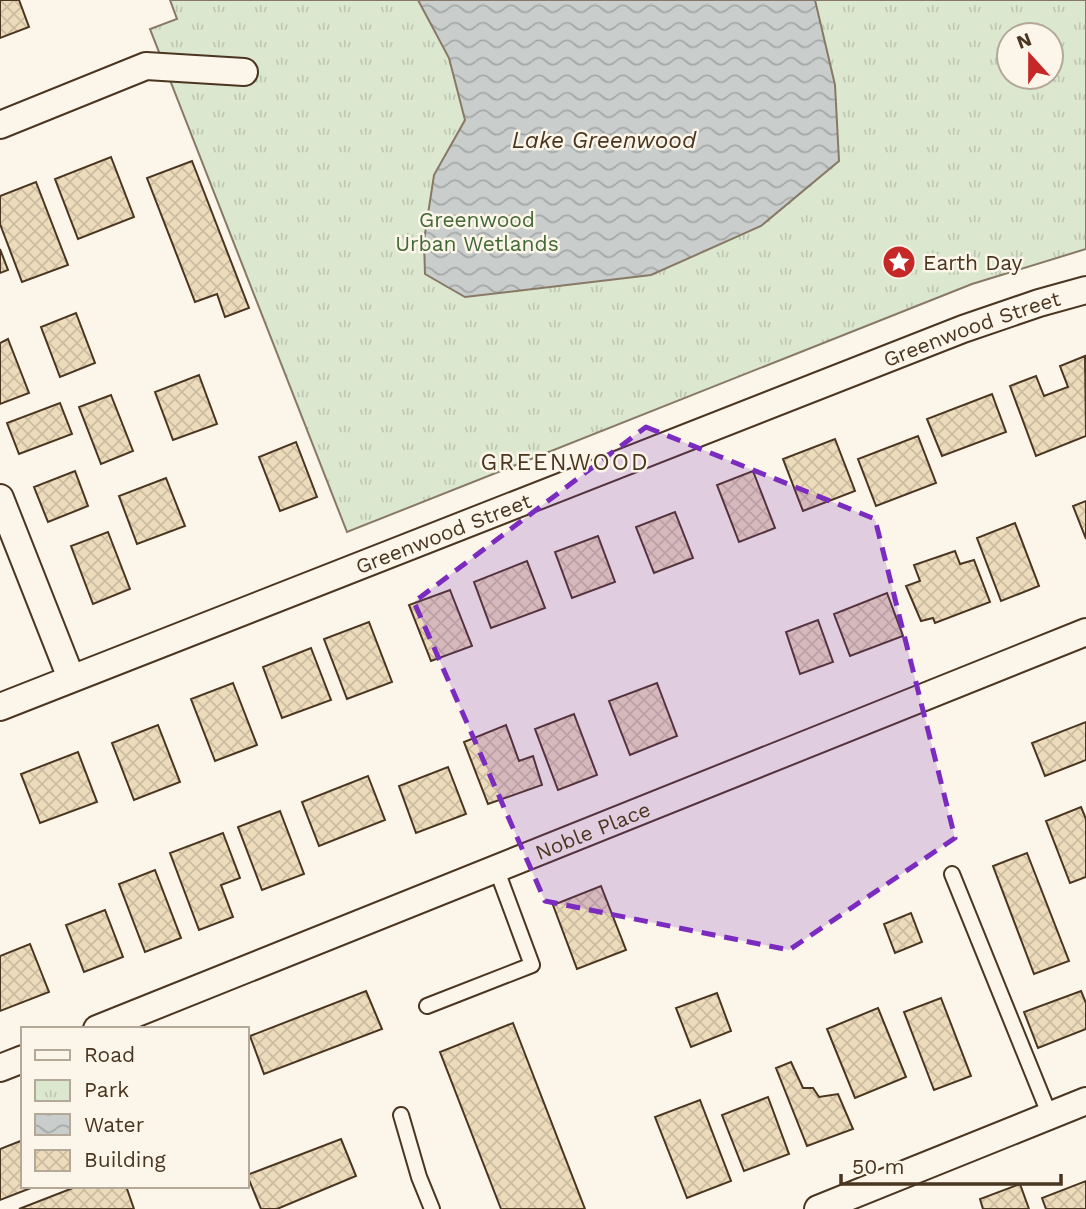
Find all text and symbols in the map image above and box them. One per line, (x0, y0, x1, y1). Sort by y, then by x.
north arrow (995, 21, 1065, 91)
text: N (1013, 27, 1035, 54)
water label: Lake Greenwood (512, 127, 697, 154)
park label: Greenwood Urban Wetlands (395, 207, 559, 256)
place icon: Earth Day (880, 243, 918, 281)
place label: Earth Day (923, 250, 1023, 275)
street label: Greenwood Street (879, 285, 1063, 372)
district label: GREENWOOD (480, 449, 650, 476)
street label: Greenwood Street (352, 487, 535, 579)
street label: Noble Place (531, 796, 654, 864)
legend (21, 1027, 248, 1188)
text: Road (84, 1042, 135, 1067)
text: Park (84, 1077, 129, 1102)
text: Water (84, 1112, 145, 1137)
scale bar (841, 1142, 1062, 1186)
text: Building (84, 1147, 166, 1172)
text: 50 m (852, 1154, 904, 1179)

